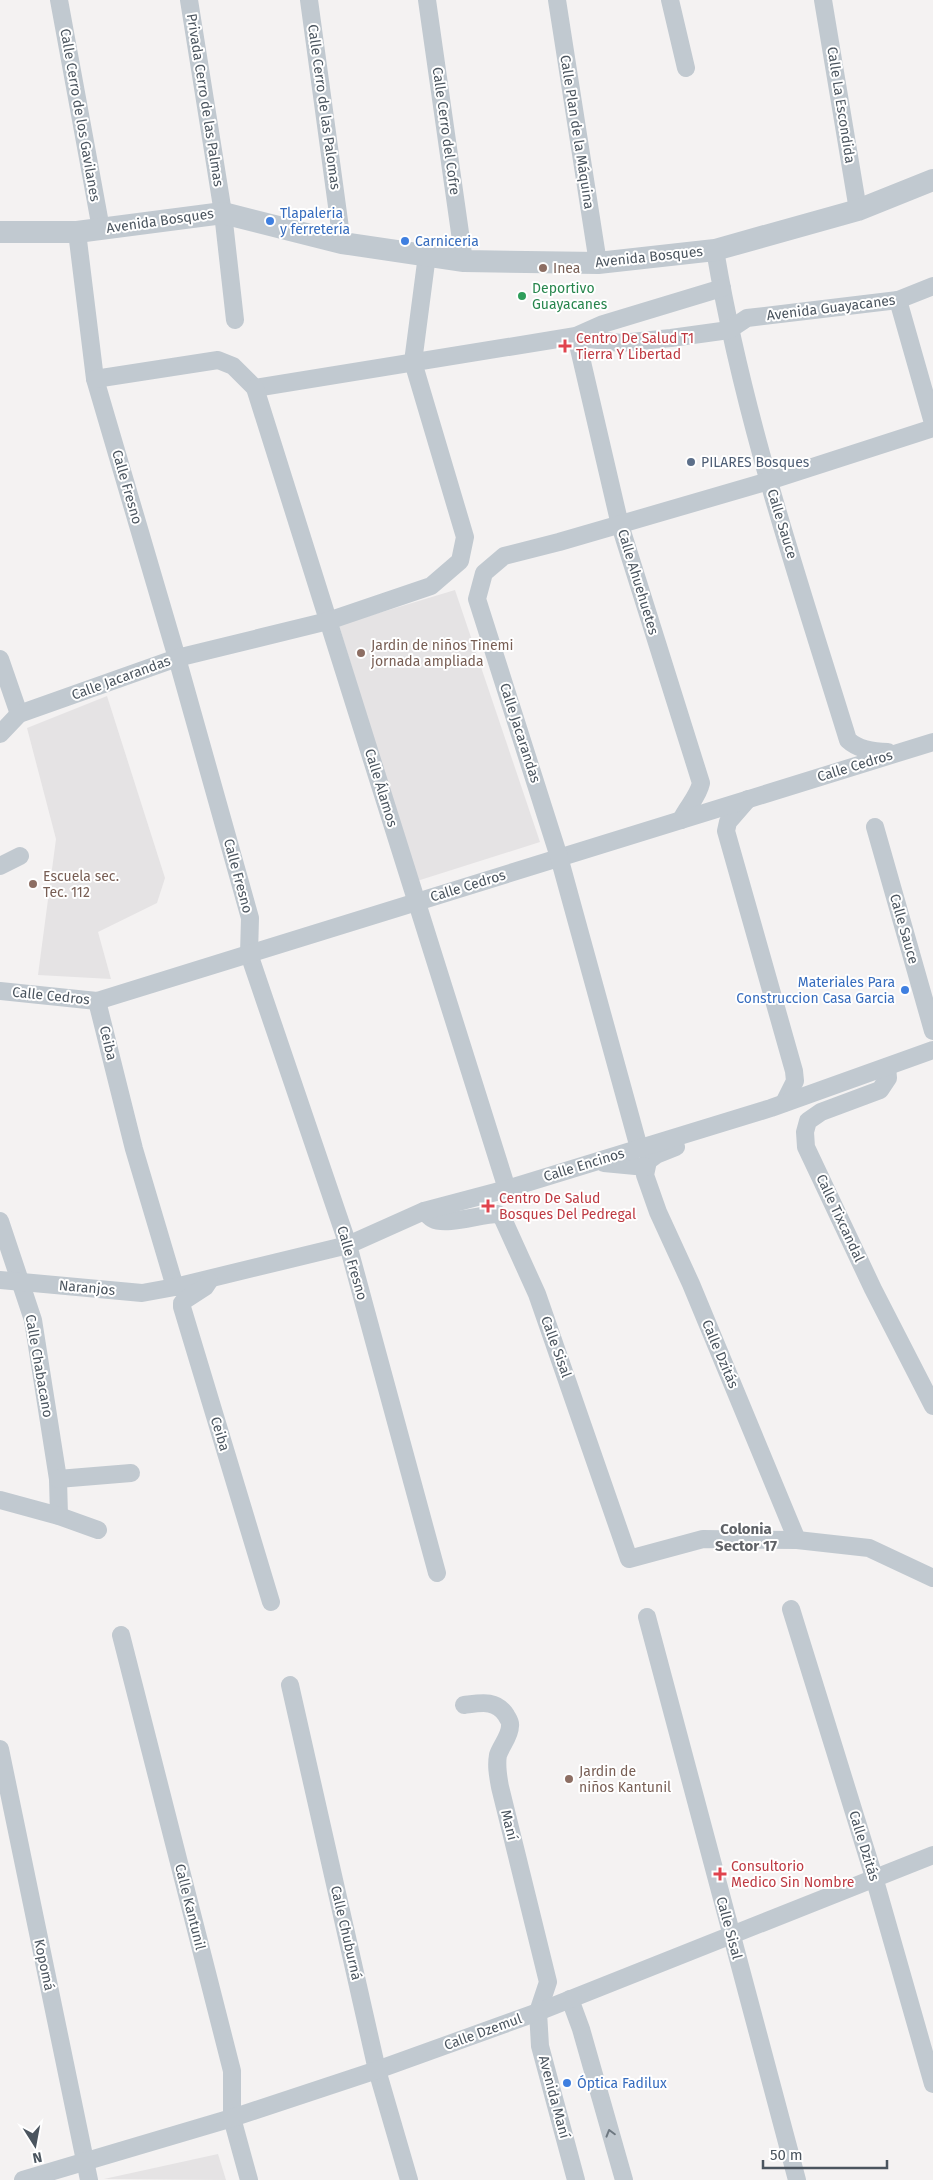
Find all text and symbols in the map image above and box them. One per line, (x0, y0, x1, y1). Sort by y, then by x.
street label: Privada Cerro de las Palmas (183, 12, 227, 188)
street label: Calle Cerro de las Palomas (304, 23, 344, 191)
street label: Calle Cerro de los Gavilanes (56, 27, 104, 203)
street label: Calle La Escondida (823, 45, 859, 165)
street label: Calle Plan de la Máquina (556, 54, 598, 210)
street label: Calle Cerro del Cofre (429, 66, 463, 196)
street label: Avenida Bosques (105, 205, 215, 237)
place label: Tlapaleria y ferretería (280, 205, 350, 238)
marker: Tlapaleria y ferretería (264, 215, 276, 227)
place label: Carniceria (415, 233, 479, 250)
marker: Carniceria (399, 235, 411, 247)
street label: Avenida Bosques (594, 243, 704, 271)
place label: Inea (553, 260, 580, 277)
marker: Inea (537, 262, 549, 274)
place label: Deportivo Guayacanes (532, 280, 608, 313)
marker: Deportivo Guayacanes (516, 290, 528, 302)
street label: Avenida Guayacanes (766, 292, 897, 324)
place label: Centro De Salud T1 Tierra Y Libertad (576, 330, 694, 363)
marker: Centro De Salud T1 Tierra Y Libertad (558, 339, 572, 353)
street label: Calle Fresno (108, 448, 146, 526)
place label: PILARES Bosques (701, 454, 810, 471)
marker: PILARES Bosques (685, 456, 697, 468)
street label: Calle Sauce (763, 487, 801, 561)
street label: Calle Ahuehuetes (614, 527, 662, 637)
place label: Jardin de niños Tinemi jornada ampliada (370, 637, 514, 670)
marker: Jardin de niños Tinemi jornada ampliada (355, 647, 367, 659)
street label: Calle Jacarandas (69, 652, 173, 704)
street label: Calle Jacarandas (496, 681, 544, 785)
street label: Calle Álamos (361, 746, 402, 830)
street label: Calle Cedros (815, 746, 895, 786)
street label: Calle Fresno (220, 837, 256, 915)
street label: Calle Cedros (428, 866, 508, 906)
place label: Escuela sec. Tec. 112 (43, 868, 119, 901)
marker: Escuela sec. Tec. 112 (27, 878, 39, 890)
street label: Calle Sauce (886, 892, 922, 966)
place label: Materiales Para Construccion Casa Garcia (736, 974, 895, 1007)
street label: Calle Cedros (11, 983, 91, 1009)
marker: Materiales Para Construccion Casa Garcia (899, 984, 911, 996)
street label: Ceiba (96, 1024, 120, 1062)
street label: Calle Encinos (541, 1144, 627, 1185)
street label: Calle Tixcandal (812, 1171, 868, 1265)
place label: Centro De Salud Bosques Del Pedregal (499, 1190, 636, 1223)
marker: Centro De Salud Bosques Del Pedregal (481, 1199, 495, 1213)
street label: Calle Fresno (333, 1224, 371, 1302)
street label: Naranjos (58, 1277, 116, 1299)
street label: Calle Chabacano (22, 1313, 56, 1419)
street label: Calle Sisal (537, 1314, 575, 1380)
street label: Calle Dzitás (698, 1317, 742, 1391)
street label: Ceiba (207, 1415, 233, 1453)
district label: Colonia Sector 17 (715, 1520, 777, 1555)
place label: Jardin de niños Kantunil (579, 1763, 671, 1796)
marker: Jardin de niños Kantunil (563, 1773, 575, 1785)
street label: Maní (497, 1808, 521, 1842)
street label: Calle Dzitás (845, 1809, 883, 1884)
place label: Consultorio Medico Sin Nombre (731, 1858, 854, 1891)
street label: Calle Kantunil (171, 1862, 209, 1952)
marker: Consultorio Medico Sin Nombre (713, 1867, 727, 1881)
street label: Calle Chuburná (327, 1884, 365, 1982)
street label: Calle Sisal (712, 1895, 746, 1961)
street label: Kopomá (30, 1938, 58, 1992)
street label: Calle Dzemul (442, 2010, 524, 2054)
street label: Avenida Maní (535, 2054, 573, 2140)
place label: Óptica Fadilux (577, 2074, 667, 2092)
marker: Óptica Fadilux (561, 2077, 573, 2089)
north arrow (10, 2120, 60, 2170)
one-way arrow (606, 2130, 616, 2138)
scale bar (763, 2138, 887, 2170)
text: 50 m (770, 2146, 803, 2164)
text: N (31, 2148, 44, 2167)

